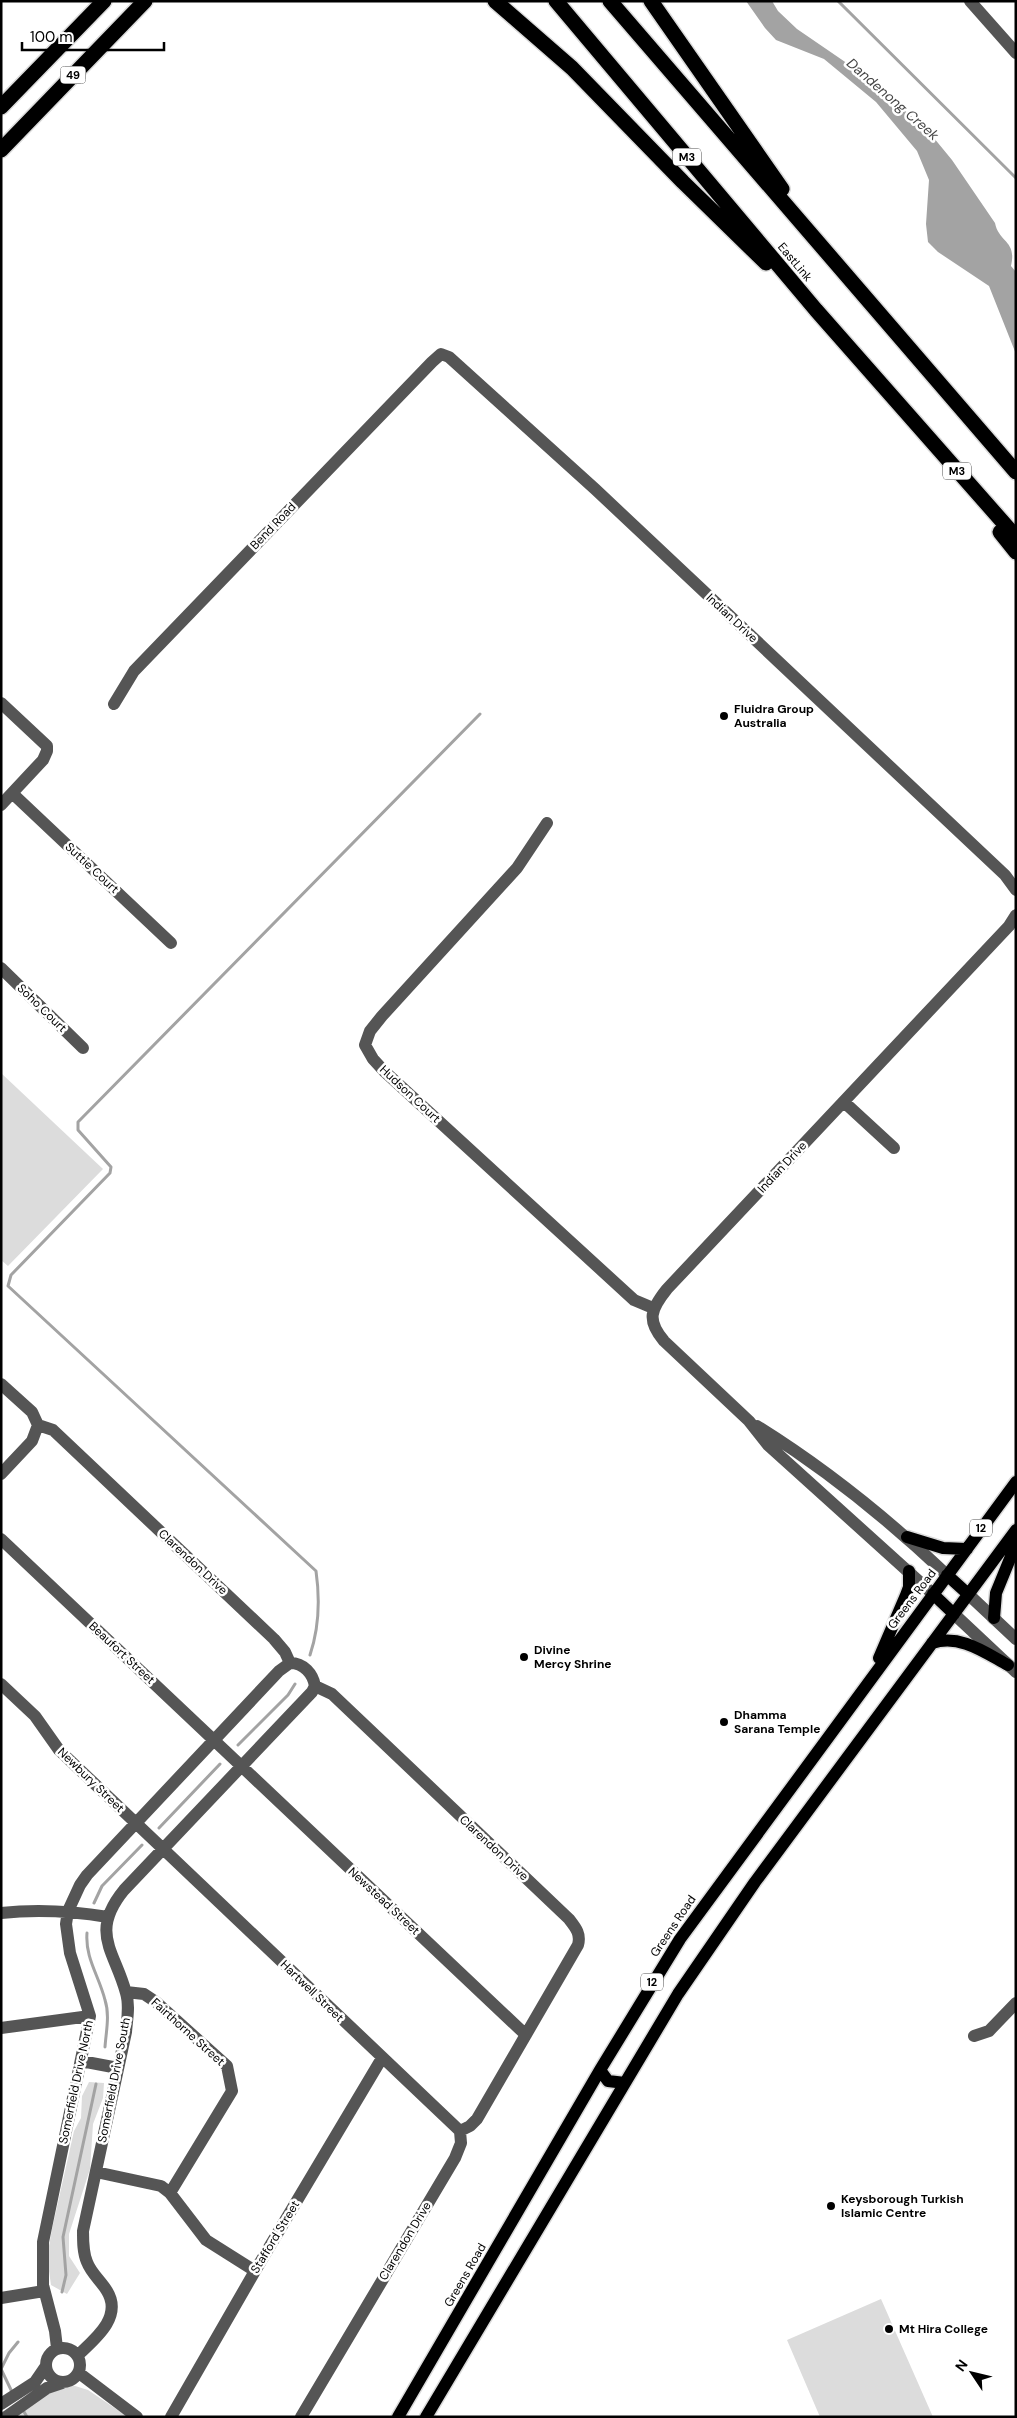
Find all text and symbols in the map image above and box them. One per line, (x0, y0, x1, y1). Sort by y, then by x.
scale bar (22, 20, 165, 52)
text: 100 m (30, 27, 73, 47)
water label: Dandenong Creek (843, 54, 943, 145)
road number: 49 (60, 66, 86, 84)
road number: M3 (673, 148, 701, 166)
street label: EastLink (774, 239, 816, 285)
road number: M3 (943, 462, 971, 480)
street label: Bend Road (247, 499, 299, 553)
street label: Indian Drive (703, 590, 761, 646)
place label: Fluidra Group Australia (734, 701, 814, 731)
marker: Fluidra Group Australia (718, 710, 730, 722)
street label: Suttie Court (62, 839, 122, 897)
street label: Soho Court (14, 980, 70, 1036)
street label: Hudson Court (376, 1062, 444, 1126)
street label: Indian Drive (754, 1138, 810, 1196)
road number: 12 (970, 1520, 992, 1536)
street label: Clarendon Drive (155, 1526, 231, 1598)
street label: Greens Road (884, 1566, 940, 1632)
street label: Beaufort Street (86, 1618, 159, 1688)
place label: Divine Mercy Shrine (534, 1642, 612, 1672)
marker: Divine Mercy Shrine (518, 1651, 530, 1663)
place label: Dhamma Sarana Temple (734, 1707, 820, 1737)
marker: Dhamma Sarana Temple (718, 1716, 730, 1728)
street label: Newbury Street (54, 1744, 128, 1816)
street label: Clarendon Drive (456, 1812, 532, 1884)
street label: Newstead Street (345, 1864, 423, 1939)
street label: Greens Road (647, 1892, 699, 1960)
street label: Hartwell Street (277, 1957, 347, 2025)
road number: 12 (641, 1974, 663, 1990)
street label: Fairthorne Street (148, 1995, 228, 2070)
street label: Somerfield Drive South (94, 2016, 134, 2144)
street label: Somerfield Drive North (55, 2019, 97, 2145)
place label: Keysborough Turkish Islamic Centre (841, 2191, 964, 2221)
street label: Stafford Street (247, 2197, 303, 2276)
street label: Clarendon Drive (375, 2199, 435, 2283)
marker: Keysborough Turkish Islamic Centre (825, 2200, 837, 2212)
street label: Greens Road (440, 2240, 490, 2310)
place label: Mt Hira College (899, 2321, 988, 2337)
marker: Mt Hira College (883, 2323, 895, 2335)
north arrow (947, 2348, 997, 2398)
text: N (951, 2356, 972, 2375)

